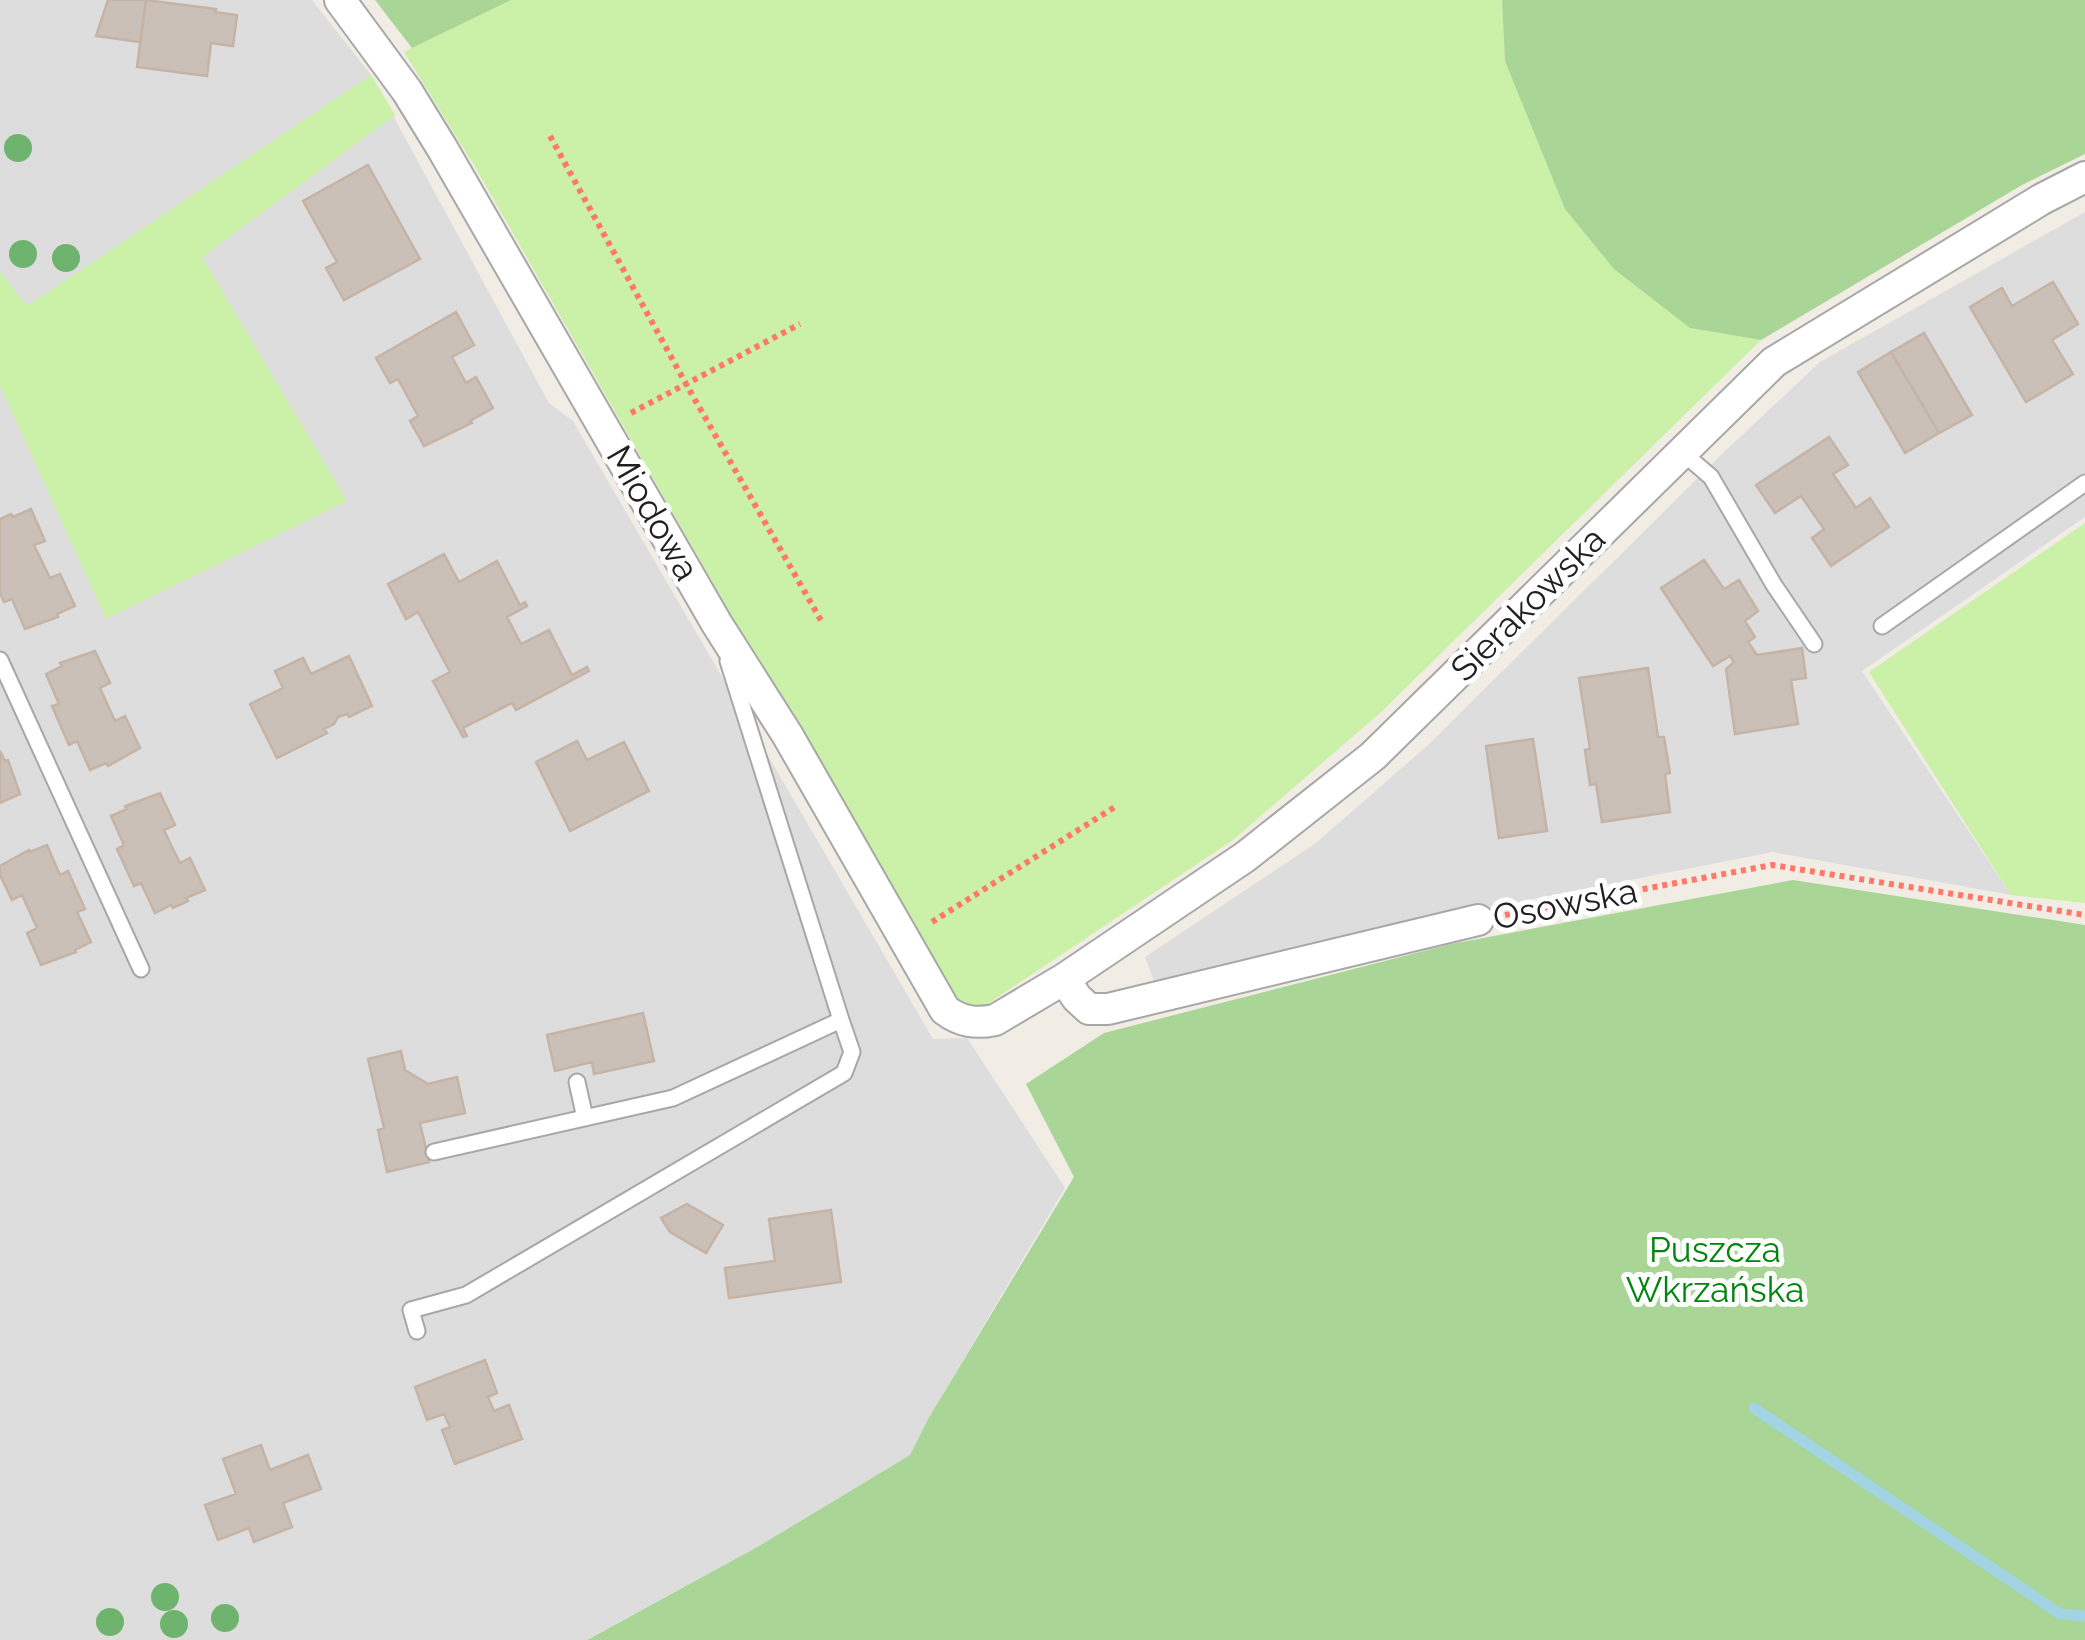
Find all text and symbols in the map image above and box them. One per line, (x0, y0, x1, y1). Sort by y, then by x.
street label: Miodowa (599, 438, 708, 587)
street label: Sierakowska (1442, 518, 1613, 689)
street label: Osowska (1489, 869, 1640, 938)
park label: Puszcza Wkrzańska (1626, 1229, 1804, 1310)

